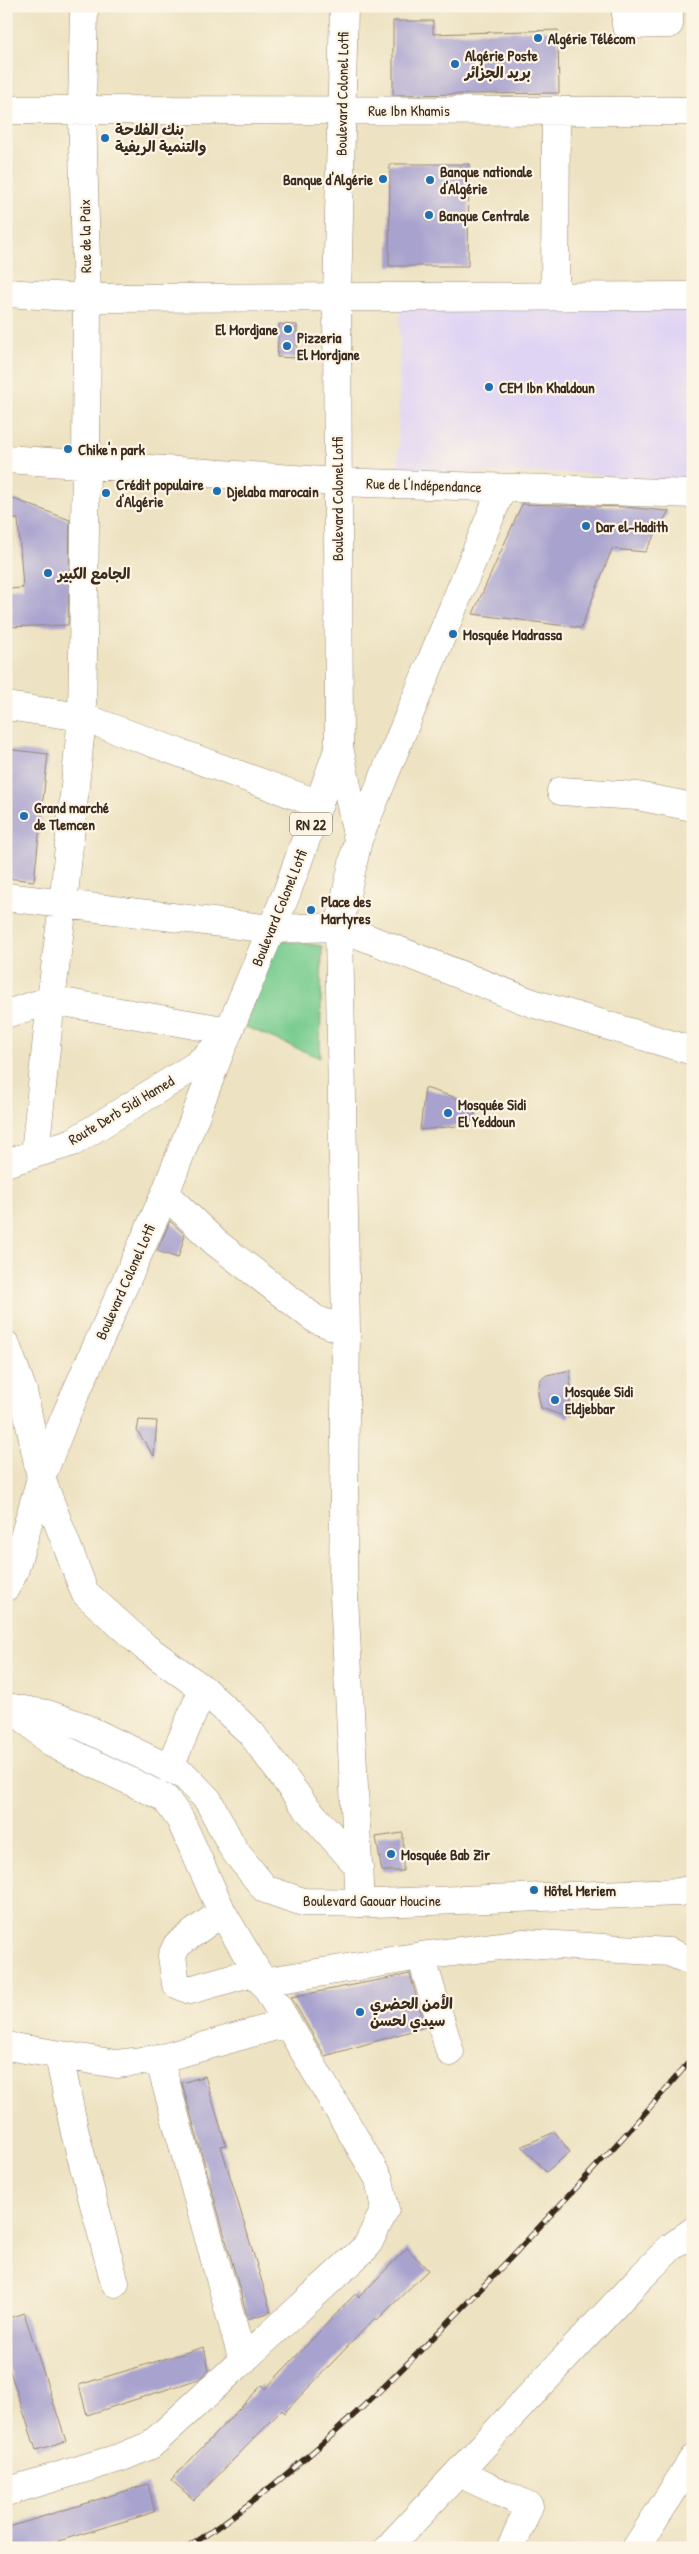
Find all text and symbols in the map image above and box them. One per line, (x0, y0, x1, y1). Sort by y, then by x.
place label: Algérie Télécom (548, 28, 636, 50)
street label: Boulevard Colonel Lotfi (330, 32, 354, 156)
marker: Algérie Télécom (532, 32, 544, 44)
place label: Algérie Poste بريد الجزائر (463, 45, 538, 83)
marker: Algérie Poste بريد الجزائر (449, 58, 461, 70)
street label: Rue Ibn Khamis (368, 100, 450, 121)
place label: بنك الفلاحة والتنمية الريفية (115, 119, 206, 157)
marker: بنك الفلاحة والتنمية الريفية (99, 132, 111, 144)
place label: Banque nationale d'Algérie (440, 161, 533, 200)
place label: Banque d'Algérie (283, 169, 373, 191)
marker: Banque d'Algérie (377, 173, 389, 185)
marker: Banque nationale d'Algérie (424, 174, 436, 186)
street label: Rue de la Paix (74, 199, 96, 273)
place label: Banque Centrale (439, 205, 529, 227)
marker: Banque Centrale (423, 209, 435, 221)
place label: El Mordjane (215, 319, 278, 340)
marker: El Mordjane (282, 323, 294, 335)
place label: Pizzeria El Mordjane (297, 327, 360, 365)
marker: Pizzeria El Mordjane (281, 340, 293, 352)
place label: CEM Ibn Khaldoun (499, 377, 595, 398)
marker: CEM Ibn Khaldoun (483, 381, 495, 393)
street label: Boulevard Colonel Lotfi (327, 437, 348, 561)
place label: Chike'n park (78, 439, 146, 461)
marker: Chike'n park (62, 443, 74, 455)
street label: Rue de l'Indépendance (366, 472, 482, 498)
place label: Crédit populaire d'Algérie (116, 474, 204, 513)
place label: Djelaba marocain (227, 481, 319, 502)
marker: Djelaba marocain (211, 485, 223, 497)
marker: Crédit populaire d'Algérie (100, 487, 112, 499)
place label: Dar el-Hadith (596, 516, 669, 537)
marker: Dar el-Hadith (580, 520, 592, 532)
place label: الجامع الكبير (56, 563, 131, 585)
marker: الجامع الكبير (42, 567, 54, 579)
place label: Mosquée Madrassa (463, 624, 562, 646)
marker: Mosquée Madrassa (447, 628, 459, 640)
place label: Grand marché de Tlemcen (34, 797, 109, 835)
marker: Grand marché de Tlemcen (18, 810, 30, 822)
road number: RN 22 (290, 812, 332, 836)
street label: Boulevard Colonel Lotfi (246, 847, 312, 969)
place label: Place des Martyres (321, 891, 371, 930)
marker: Place des Martyres (305, 904, 317, 916)
street label: Route Derb Sidi Hamed (64, 1070, 178, 1150)
place label: Mosquée Sidi El Yeddoun (458, 1094, 527, 1132)
marker: Mosquée Sidi El Yeddoun (442, 1107, 454, 1119)
street label: Boulevard Colonel Lotfi (90, 1221, 160, 1343)
place label: Mosquée Sidi Eldjebbar (565, 1381, 634, 1419)
marker: Mosquée Sidi Eldjebbar (549, 1394, 561, 1406)
place label: Mosquée Bab Zir (401, 1844, 490, 1866)
marker: Mosquée Bab Zir (385, 1848, 397, 1860)
place label: Hôtel Meriem (544, 1880, 616, 1901)
marker: Hôtel Meriem (528, 1884, 540, 1896)
street label: Boulevard Gaouar Houcine (303, 1890, 441, 1911)
place label: الأمن الحضري سيدي لحسن (370, 1993, 453, 2033)
marker: الأمن الحضري سيدي لحسن (354, 2006, 366, 2018)

